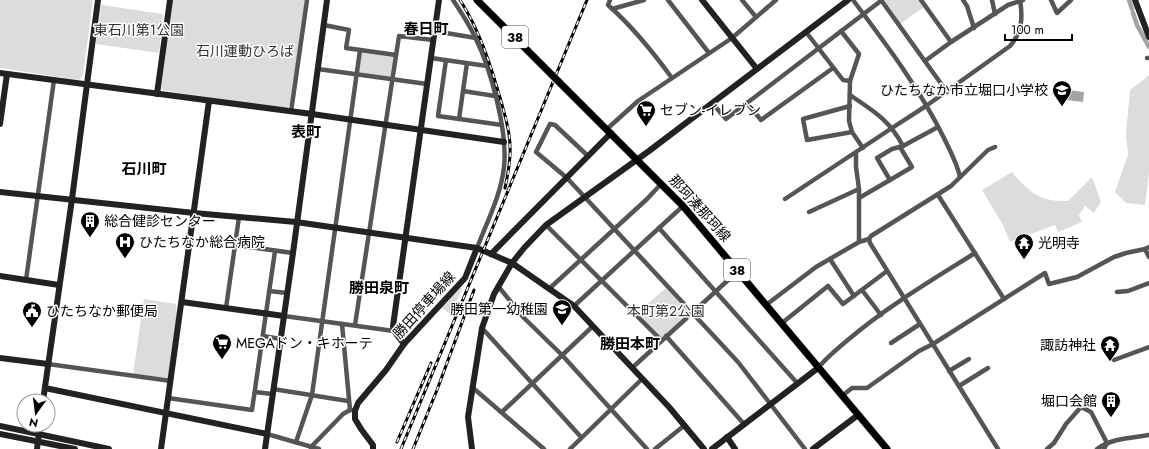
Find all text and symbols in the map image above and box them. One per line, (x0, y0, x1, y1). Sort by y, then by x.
scale bar (1005, 16, 1072, 42)
district label: 春日町 (403, 18, 449, 40)
park label: 東石川第1公園 (94, 20, 184, 40)
text: 100 m (1011, 21, 1044, 39)
road number: 38 (502, 26, 528, 48)
park label: 石川運動ひろば (196, 41, 294, 61)
school or university icon: ひたちなか市立堀口小学校 (1051, 79, 1073, 107)
place label: ひたちなか市立堀口小学校 (880, 80, 1048, 100)
supermarket icon: セブン-イレブン (635, 99, 657, 127)
place label: セブン-イレブン (660, 100, 761, 120)
district label: 表町 (291, 121, 321, 143)
district label: 石川町 (121, 158, 167, 180)
street label: 那珂湊那珂線 (664, 170, 736, 246)
building icon: 総合健診センター (79, 210, 101, 238)
place label: 総合健診センター (104, 211, 216, 231)
hospital icon: ひたちなか総合病院 (114, 231, 136, 259)
place label: ひたちなか総合病院 (139, 232, 265, 252)
temple icon: 光明寺 (1013, 232, 1035, 260)
place label: 光明寺 (1038, 233, 1080, 253)
road number: 38 (724, 259, 750, 281)
street label: 勝田停車場線 (388, 267, 460, 343)
district label: 勝田泉町 (349, 277, 409, 299)
school or university icon: 勝田第一幼稚園 (551, 298, 573, 326)
place label: 勝田第一幼稚園 (450, 299, 548, 319)
public building icon: ひたちなか郵便局 (21, 300, 43, 328)
place label: ひたちなか郵便局 (46, 301, 158, 321)
park label: 本町第2公園 (627, 301, 705, 321)
supermarket icon: MEGAドン・キホーテ (211, 332, 233, 360)
place label: MEGAドン・キホーテ (236, 333, 373, 353)
district label: 勝田本町 (600, 333, 660, 355)
temple icon: 諏訪神社 (1099, 334, 1121, 362)
place label: 諏訪神社 (1040, 335, 1096, 355)
building icon: 堀口会館 (1100, 390, 1122, 418)
place label: 堀口会館 (1041, 391, 1097, 411)
north arrow (16, 393, 56, 433)
text: N (27, 414, 40, 432)

